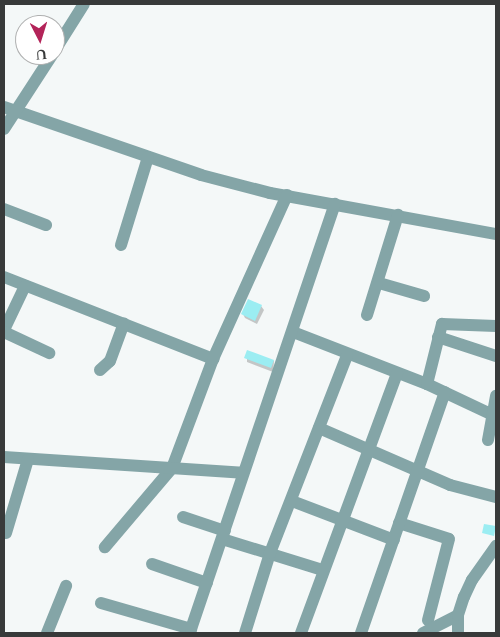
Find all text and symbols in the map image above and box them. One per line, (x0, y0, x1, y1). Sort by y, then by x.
north arrow (15, 15, 65, 65)
text: U (35, 43, 48, 65)

